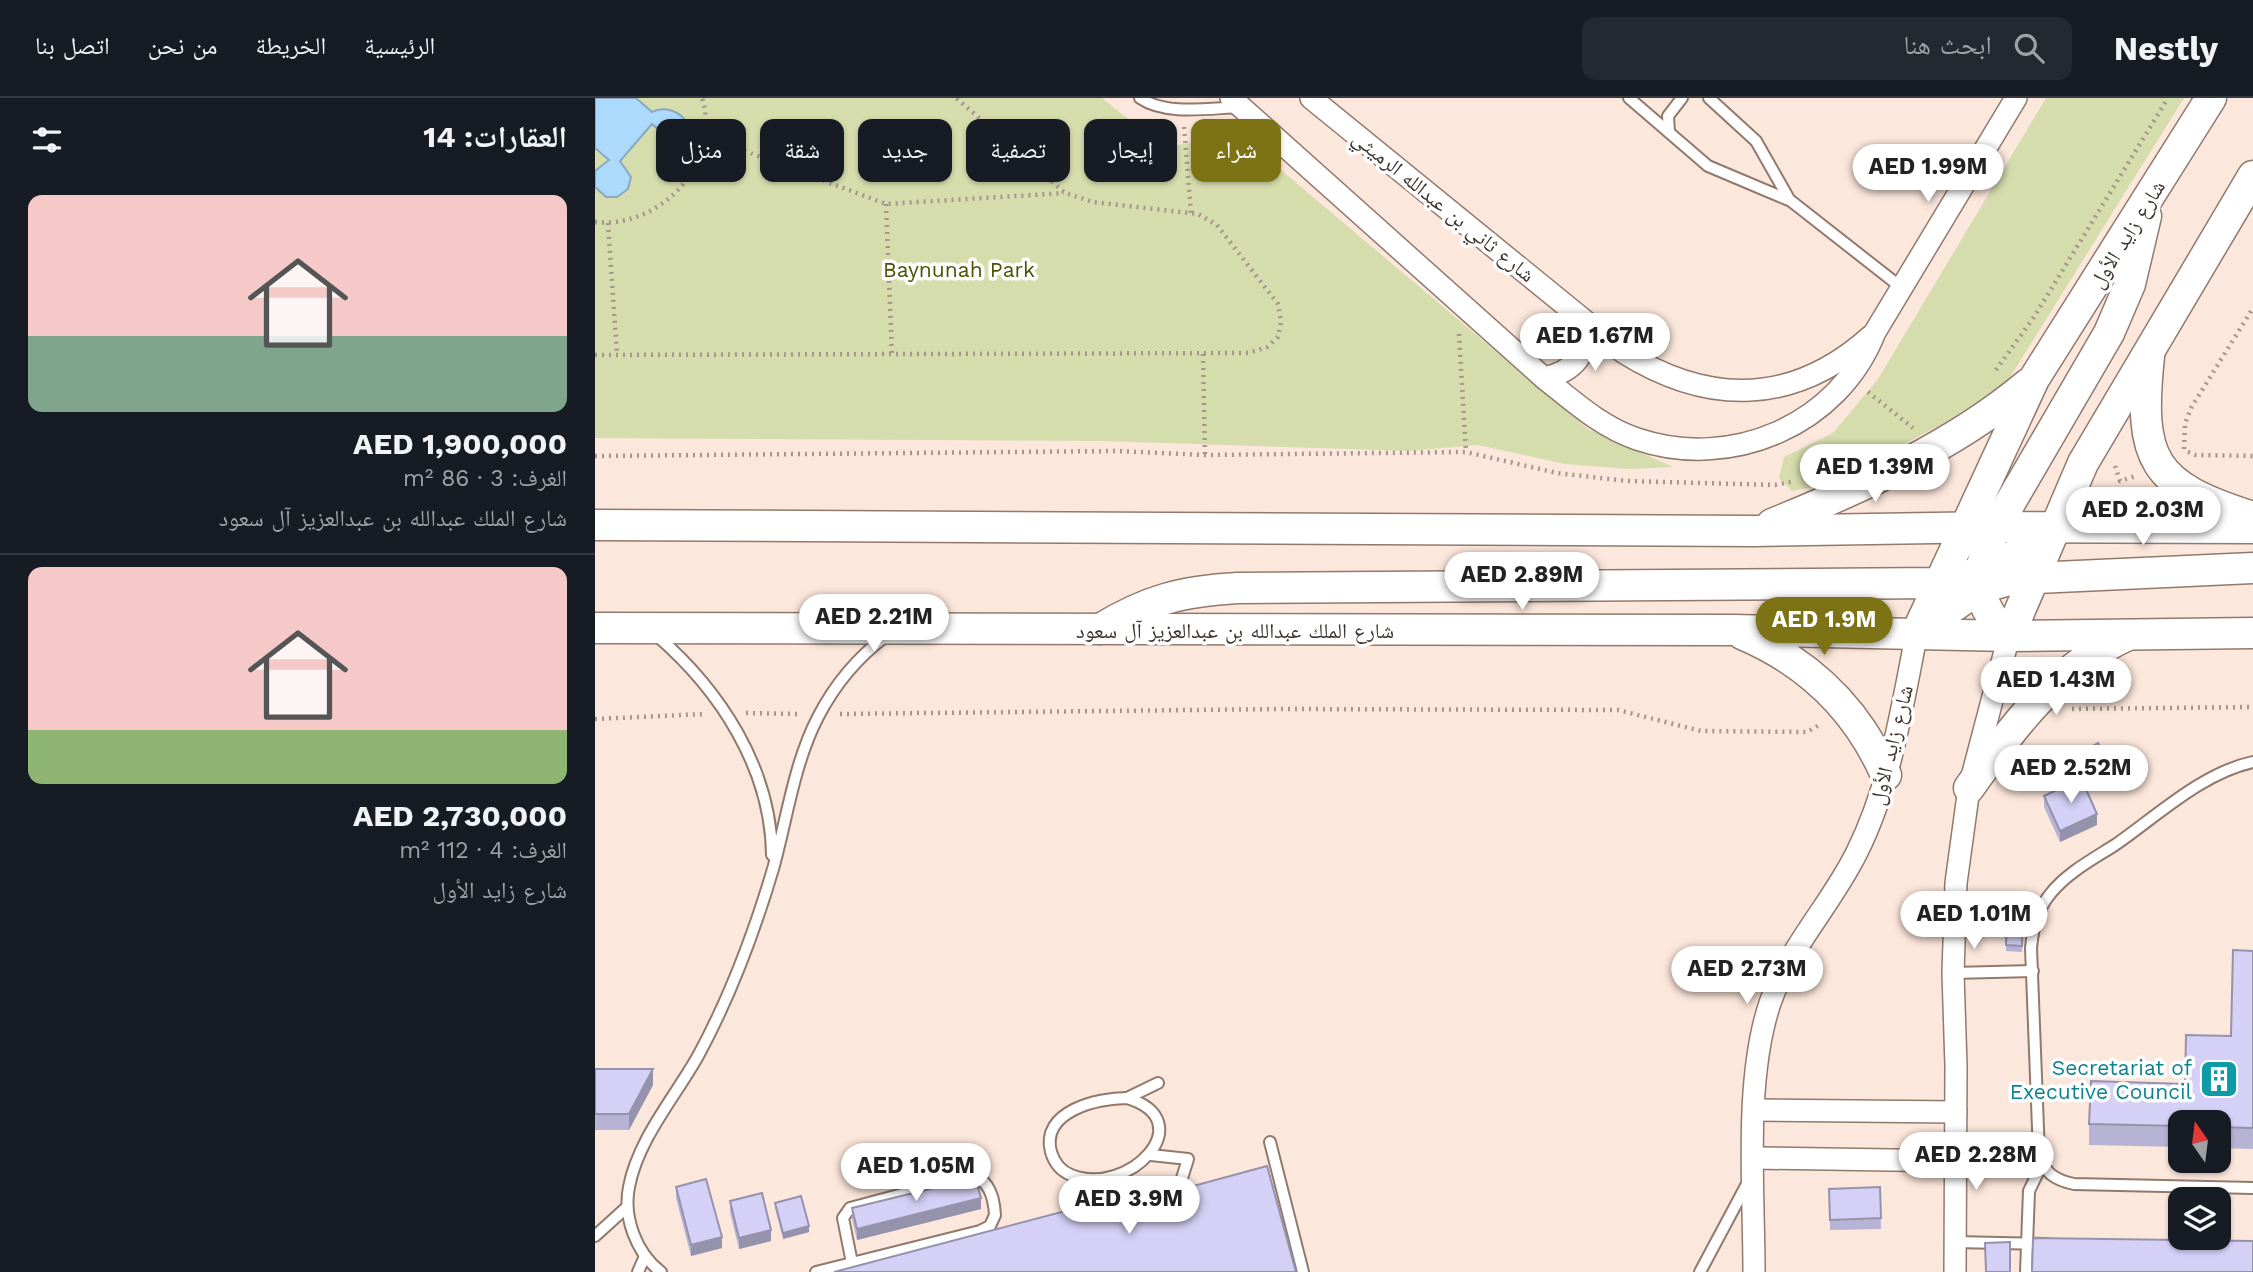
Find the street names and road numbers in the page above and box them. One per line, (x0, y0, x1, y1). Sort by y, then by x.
street label: شارع ثاني بن عبدالله الرميثي (1345, 125, 1540, 291)
street label: شارع زايد الأول (2084, 175, 2171, 293)
street label: شارع الملك عبدالله بن عبدالعزيز آل سعود (1076, 618, 1394, 644)
street label: شارع زايد الأول (1864, 682, 1919, 808)

